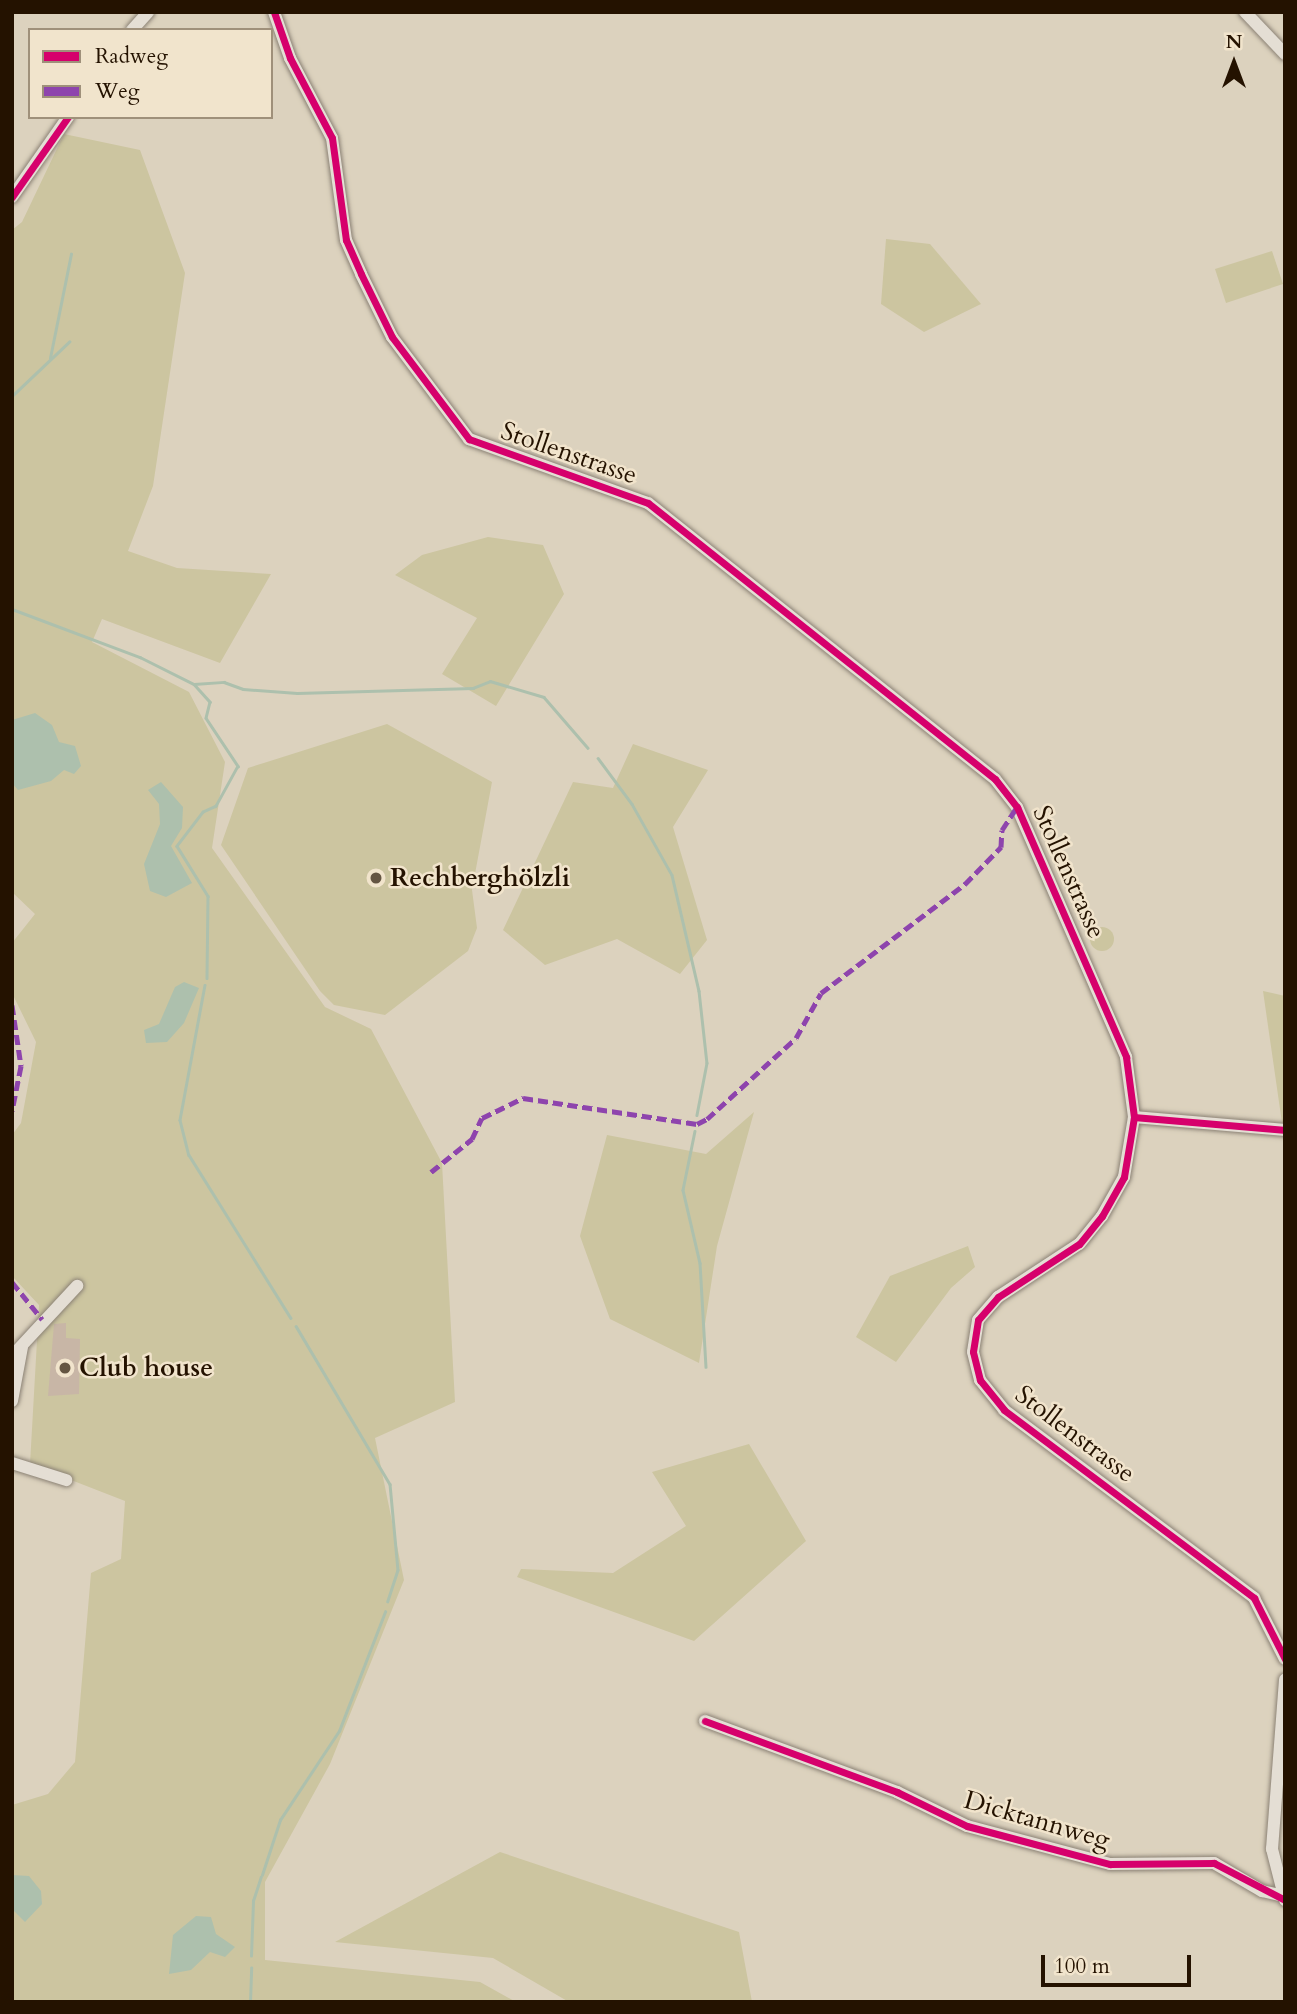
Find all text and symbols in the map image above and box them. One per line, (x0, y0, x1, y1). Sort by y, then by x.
legend (28, 28, 273, 119)
north arrow (1199, 28, 1269, 98)
text: N (1226, 29, 1242, 55)
text: Radweg (95, 42, 168, 71)
text: Weg (95, 77, 140, 106)
street label: Stollenstrasse (497, 415, 641, 491)
street label: Stollenstrasse (1026, 801, 1112, 943)
place label: Rechberghölzli (390, 862, 570, 894)
marker: Rechberghölzli (368, 870, 384, 886)
place label: Club house (79, 1352, 213, 1384)
marker: Club house (57, 1360, 73, 1376)
street label: Stollenstrasse (1009, 1379, 1141, 1489)
street label: Dicktannweg (960, 1784, 1114, 1856)
scale bar (1045, 1940, 1196, 1984)
text: 100 m (1054, 1952, 1110, 1981)

